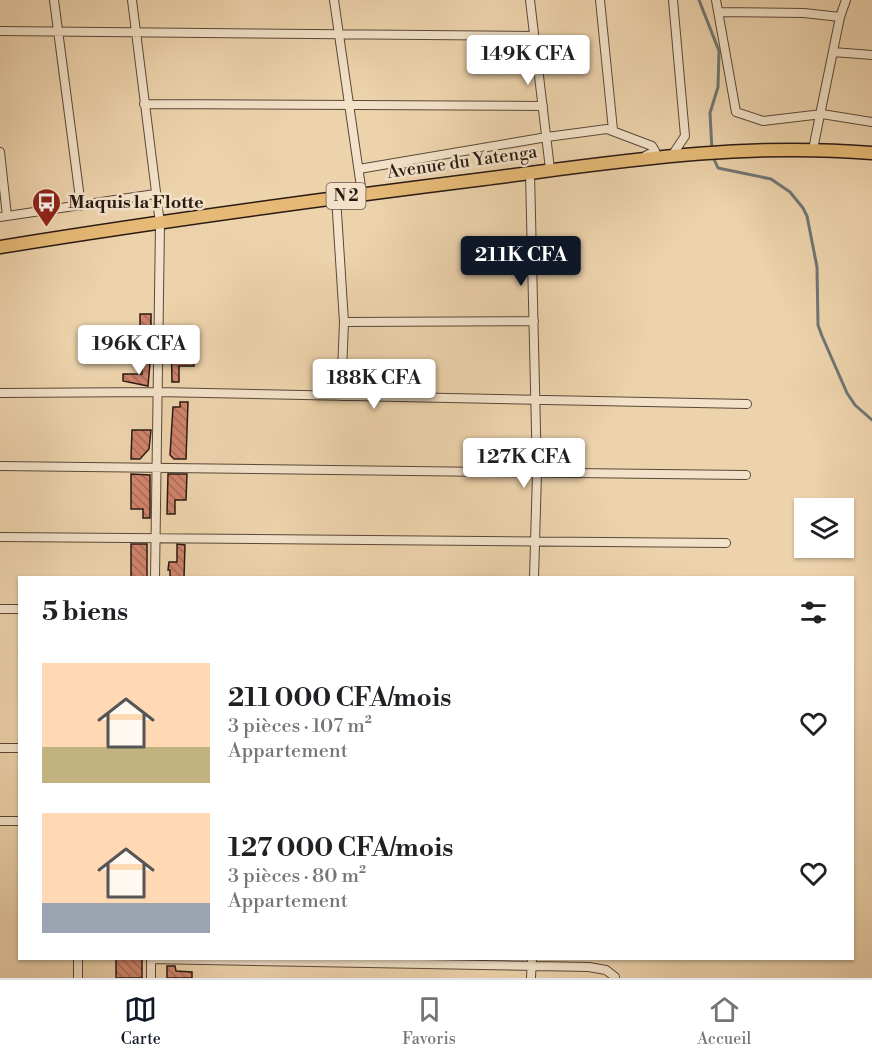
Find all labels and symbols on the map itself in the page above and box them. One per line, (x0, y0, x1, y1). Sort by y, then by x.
pin: 149K CFA (466, 35, 590, 86)
street label: Avenue du Yatenga (384, 140, 540, 184)
road number: N 2 (326, 183, 366, 209)
bus stop icon: Maquis la Flotte (31, 186, 63, 228)
place label: Maquis la Flotte (68, 191, 204, 214)
pin: 211K CFA (459, 236, 583, 287)
pin: 196K CFA (77, 325, 201, 376)
pin: 188K CFA (312, 359, 436, 410)
pin: 127K CFA (462, 438, 586, 489)

